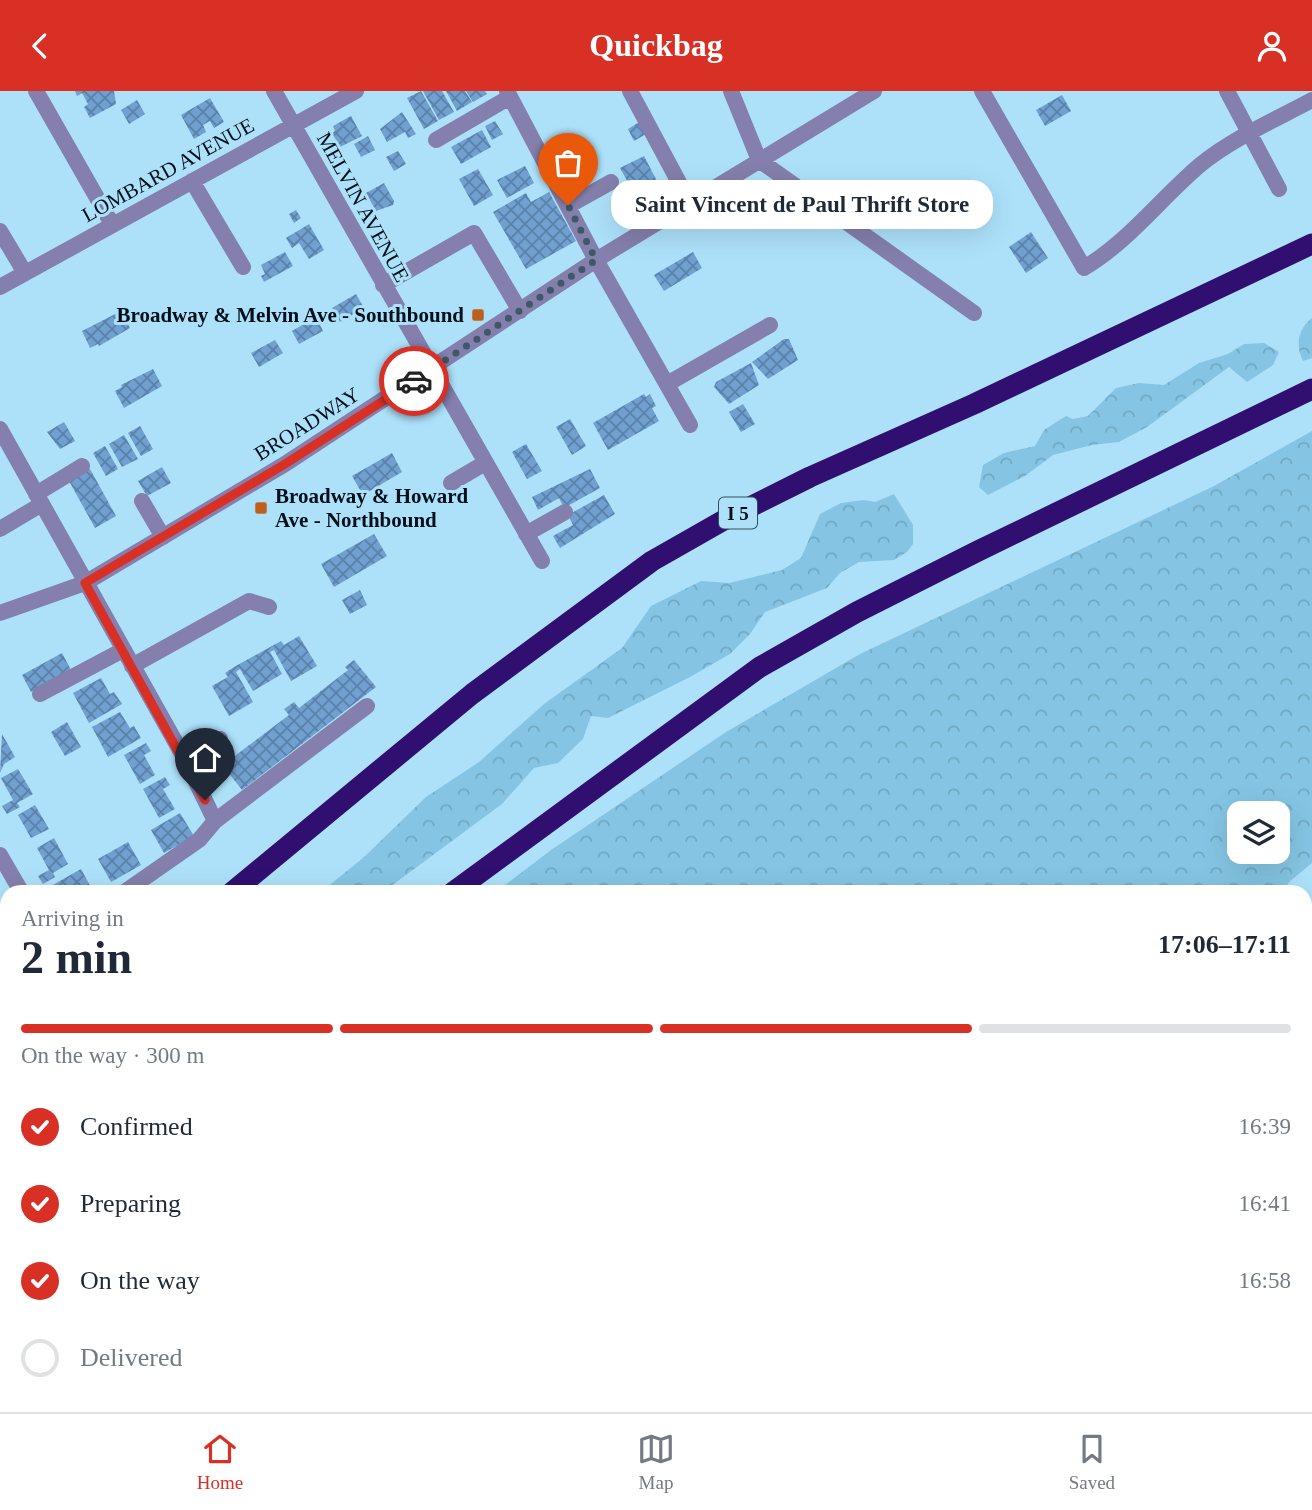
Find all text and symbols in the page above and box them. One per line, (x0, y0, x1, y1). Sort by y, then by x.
icon: back (21, 27, 59, 65)
text: Quickbag (589, 27, 723, 63)
icon: person (1253, 27, 1291, 65)
street label: LOMBARD AVENUE (78, 113, 258, 227)
street label: MELVIN AVENUE (312, 128, 414, 286)
pin (538, 133, 598, 205)
icon: bag (549, 144, 587, 182)
callout: Saint Vincent de Paul Thrift Store (610, 181, 992, 229)
text: Saint Vincent de Paul Thrift Store (635, 192, 969, 217)
place label: Broadway & Melvin Ave - Southbound (116, 303, 464, 327)
marker: Broadway & Melvin Ave - Southbound (470, 307, 486, 323)
courier (379, 346, 449, 416)
icon: car (395, 362, 433, 400)
street label: BROADWAY (250, 382, 364, 466)
place label: Broadway & Howard Ave - Northbound (275, 484, 469, 532)
road number: I 5 (719, 497, 757, 529)
marker: Broadway & Howard Ave - Northbound (253, 500, 269, 516)
pin (175, 728, 235, 800)
icon: home (186, 739, 224, 777)
map controls (1227, 801, 1290, 864)
button: layers (1227, 801, 1290, 864)
text: Arriving in (21, 906, 124, 931)
text: 17:06–17:11 (1158, 930, 1291, 959)
text: 2 min (21, 932, 132, 983)
text: On the way · 300 m (21, 1043, 204, 1068)
icon: check (21, 1108, 59, 1146)
text: Confirmed (80, 1112, 193, 1141)
text: 16:39 (1239, 1114, 1291, 1139)
icon: check (21, 1185, 59, 1223)
text: Preparing (80, 1189, 181, 1218)
text: 16:41 (1239, 1191, 1291, 1216)
icon: check (21, 1262, 59, 1300)
text: On the way (80, 1266, 200, 1295)
text: 16:58 (1239, 1268, 1291, 1293)
text: Delivered (80, 1343, 183, 1372)
tab: Home (197, 1430, 243, 1494)
tab: Map (637, 1430, 675, 1494)
tab: Saved (1069, 1430, 1115, 1494)

